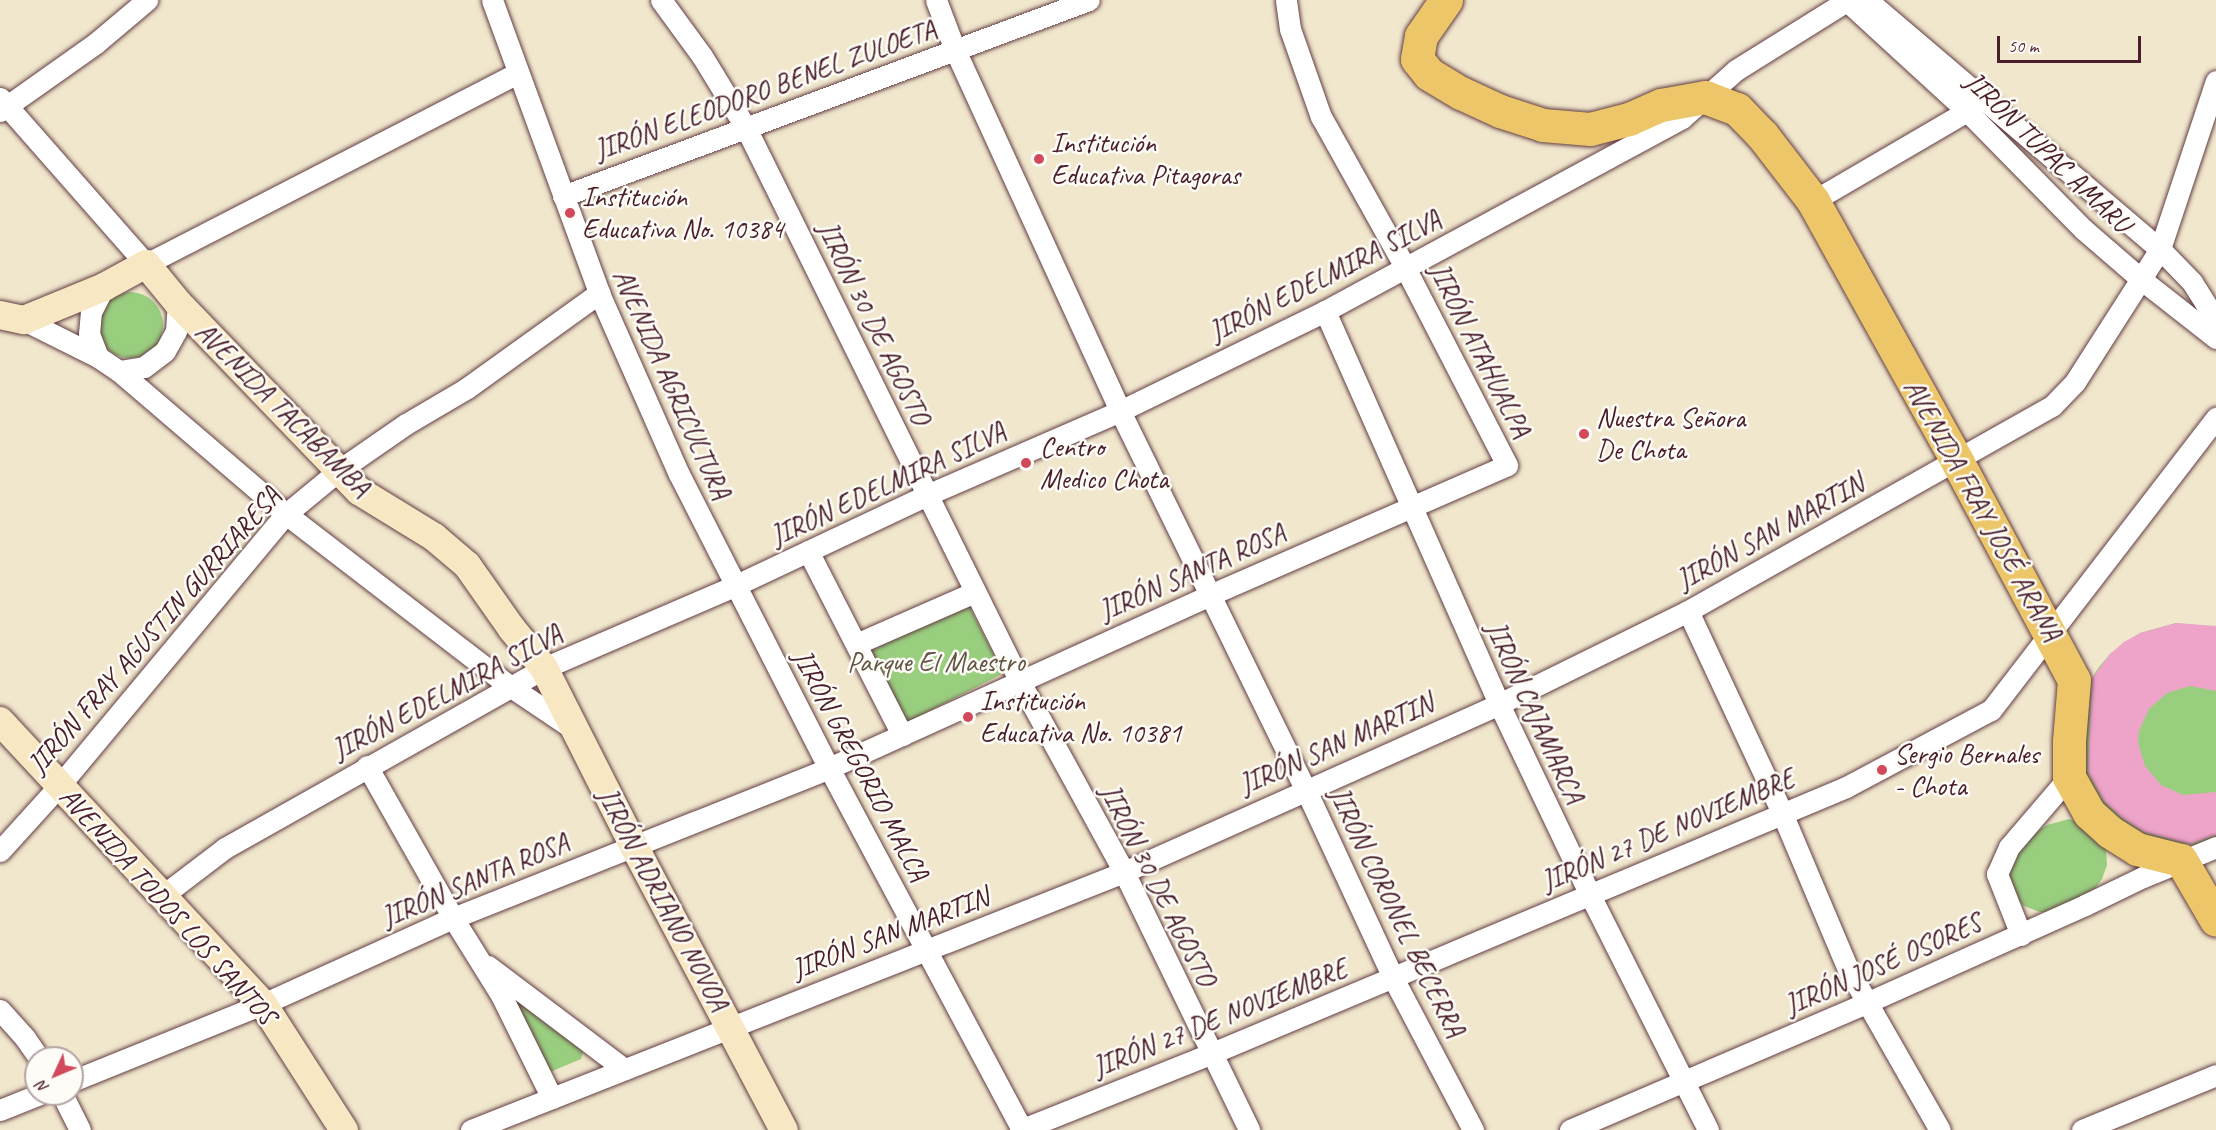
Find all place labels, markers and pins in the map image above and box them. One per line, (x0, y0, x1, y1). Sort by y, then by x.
place label: Institución Educativa Pitagoras (1051, 126, 1241, 192)
marker: Institución Educativa Pitagoras (1032, 152, 1046, 166)
place label: Institución Educativa No. 10384 (582, 180, 783, 246)
marker: Institución Educativa No. 10384 (563, 206, 577, 220)
place label: Nuestra Señora De Chota (1596, 401, 1745, 467)
marker: Nuestra Señora De Chota (1577, 427, 1591, 441)
place label: Centro Medico Chota (1040, 430, 1169, 496)
marker: Centro Medico Chota (1017, 454, 1035, 472)
place label: Institución Educativa No. 10381 (980, 684, 1181, 750)
marker: Institución Educativa No. 10381 (961, 710, 975, 724)
place label: Sergio Bernales - Chota (1894, 737, 2039, 803)
marker: Sergio Bernales - Chota (1875, 763, 1889, 777)

